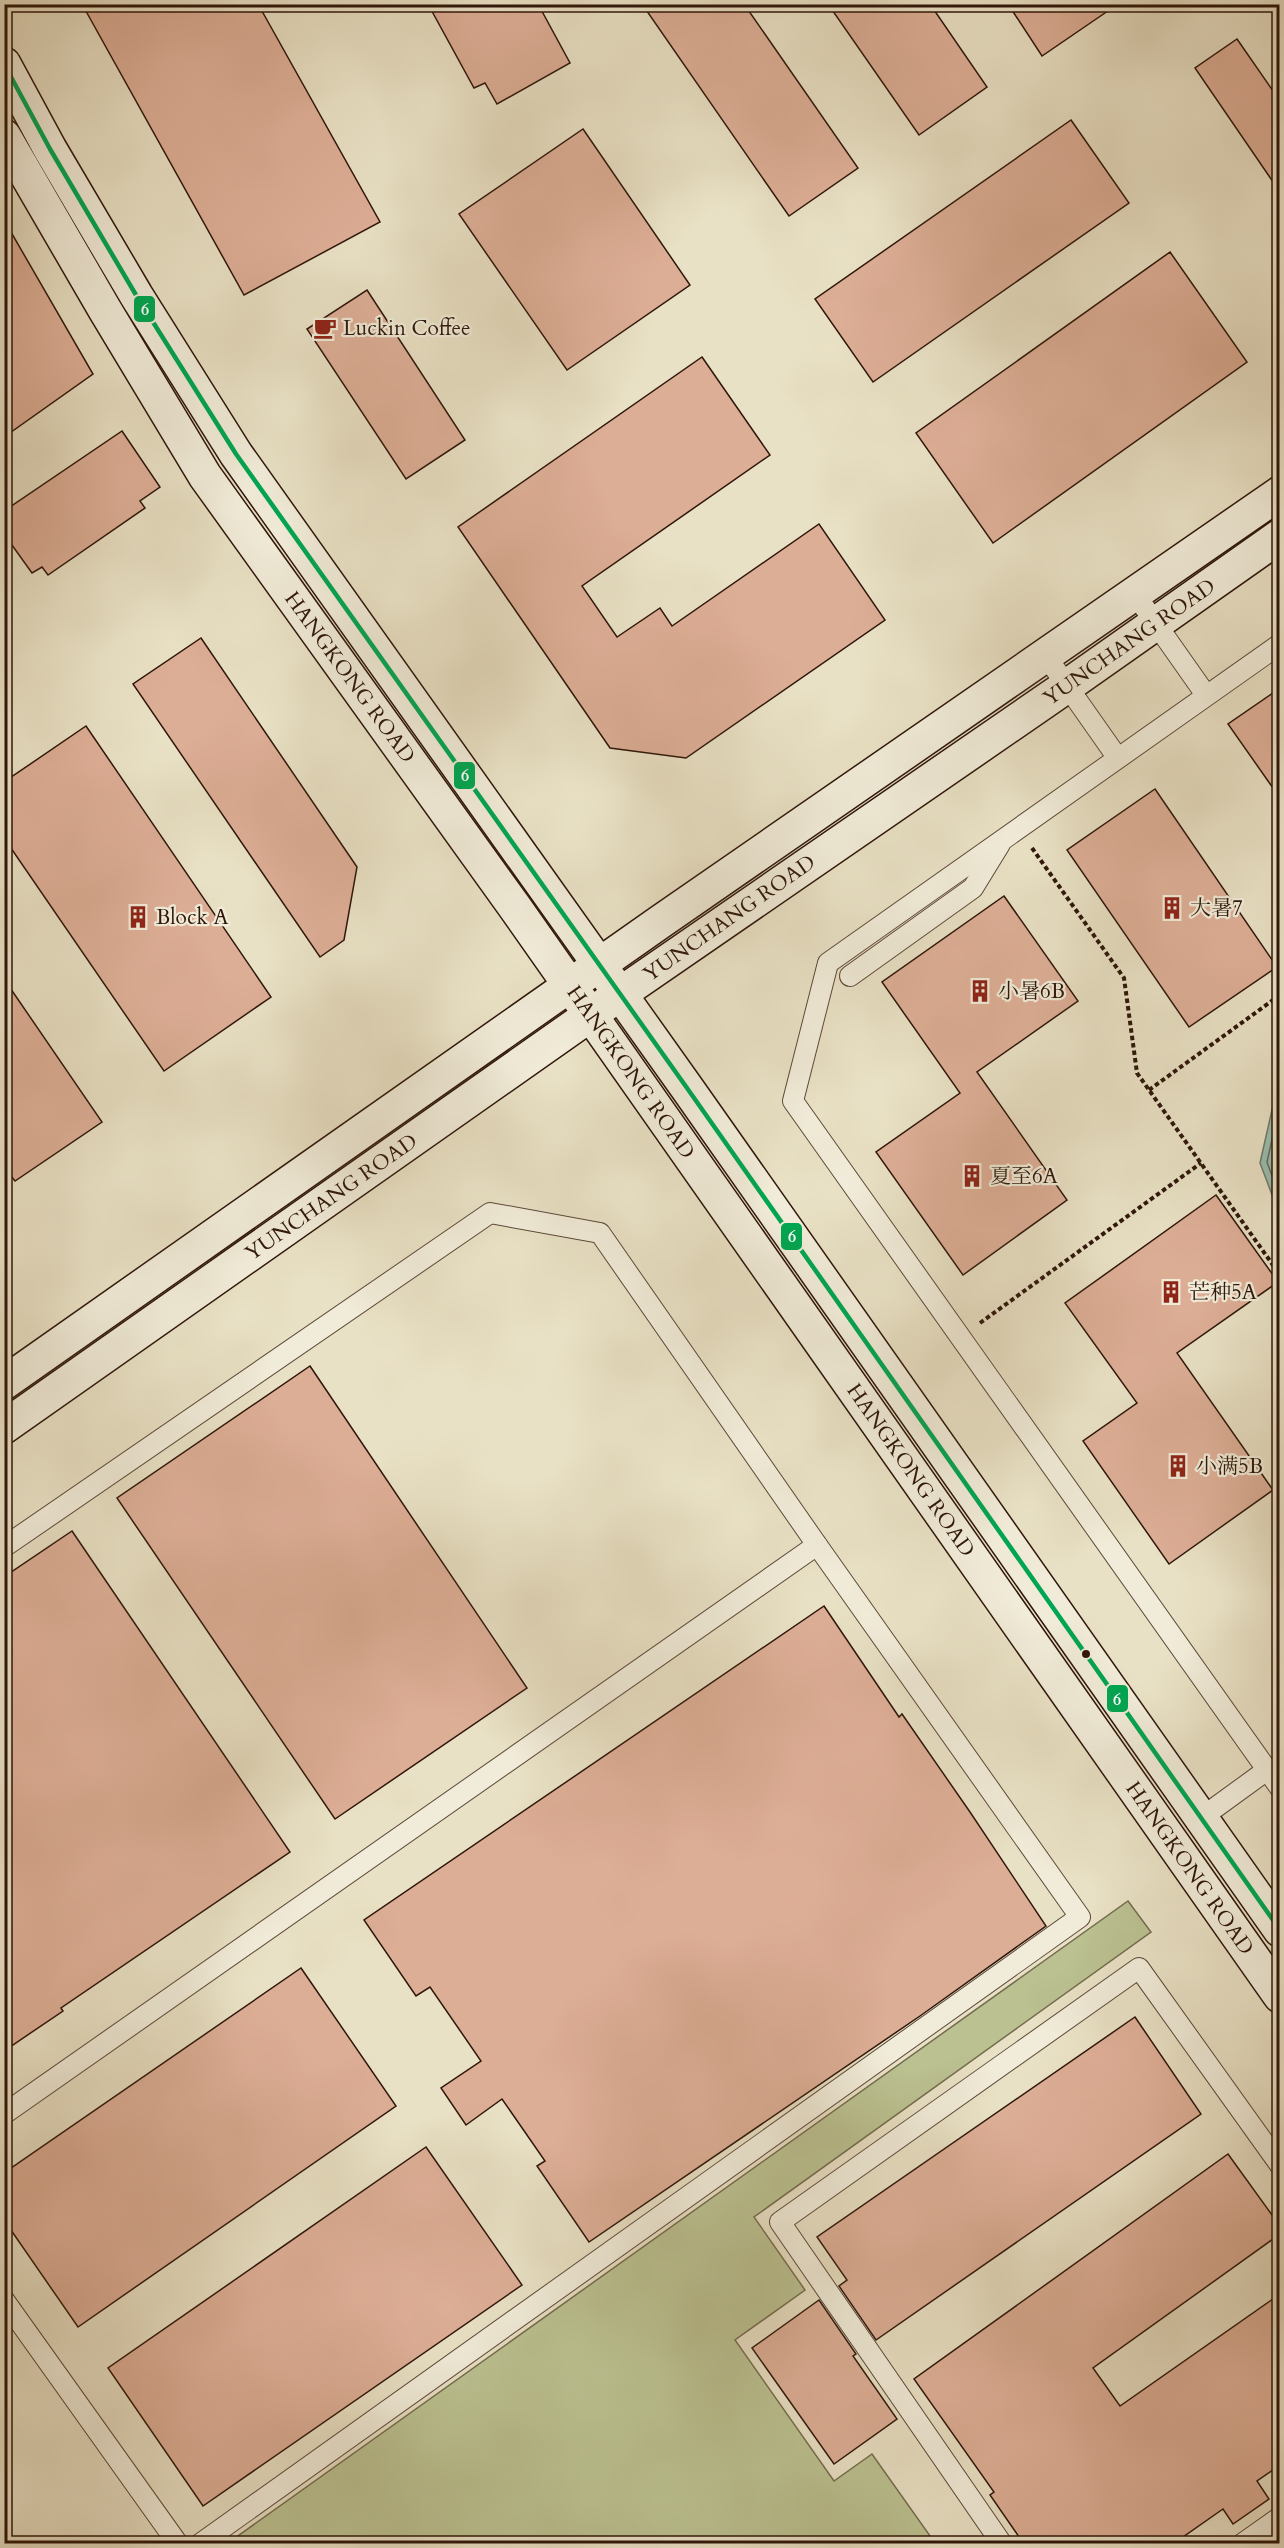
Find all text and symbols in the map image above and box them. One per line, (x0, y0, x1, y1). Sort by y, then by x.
line badge: 6 (133, 295, 156, 323)
text: 6 (141, 299, 149, 321)
place label: Luckin Coffee (343, 314, 471, 343)
cafe icon: Luckin Coffee (312, 315, 338, 341)
street label: YUNCHANG ROAD (1037, 572, 1221, 713)
street label: HANGKONG ROAD (277, 586, 422, 769)
line badge: 6 (453, 761, 476, 790)
text: 6 (461, 765, 469, 787)
street label: YUNCHANG ROAD (637, 848, 821, 989)
place label: 大暑7 (1190, 894, 1243, 923)
building icon: 大暑7 (1159, 895, 1185, 921)
place label: Block A (156, 903, 228, 932)
building icon: Block A (125, 904, 151, 930)
place label: 小暑6B (998, 977, 1065, 1006)
building icon: 小暑6B (967, 978, 993, 1004)
street label: HANGKONG ROAD (560, 980, 701, 1165)
street label: YUNCHANG ROAD (239, 1127, 423, 1268)
place label: 夏至6A (990, 1162, 1058, 1191)
building icon: 夏至6A (959, 1163, 985, 1189)
line badge: 6 (780, 1222, 803, 1251)
text: 6 (788, 1226, 796, 1248)
place label: 芒种5A (1189, 1278, 1257, 1307)
building icon: 芒种5A (1158, 1279, 1184, 1305)
street label: HANGKONG ROAD (840, 1378, 981, 1563)
place label: 小满5B (1196, 1452, 1263, 1481)
building icon: 小满5B (1165, 1453, 1191, 1479)
unlabelled marker (1080, 1648, 1092, 1660)
line badge: 6 (1106, 1684, 1129, 1713)
text: 6 (1113, 1689, 1121, 1711)
street label: HANGKONG ROAD (1119, 1776, 1260, 1961)

